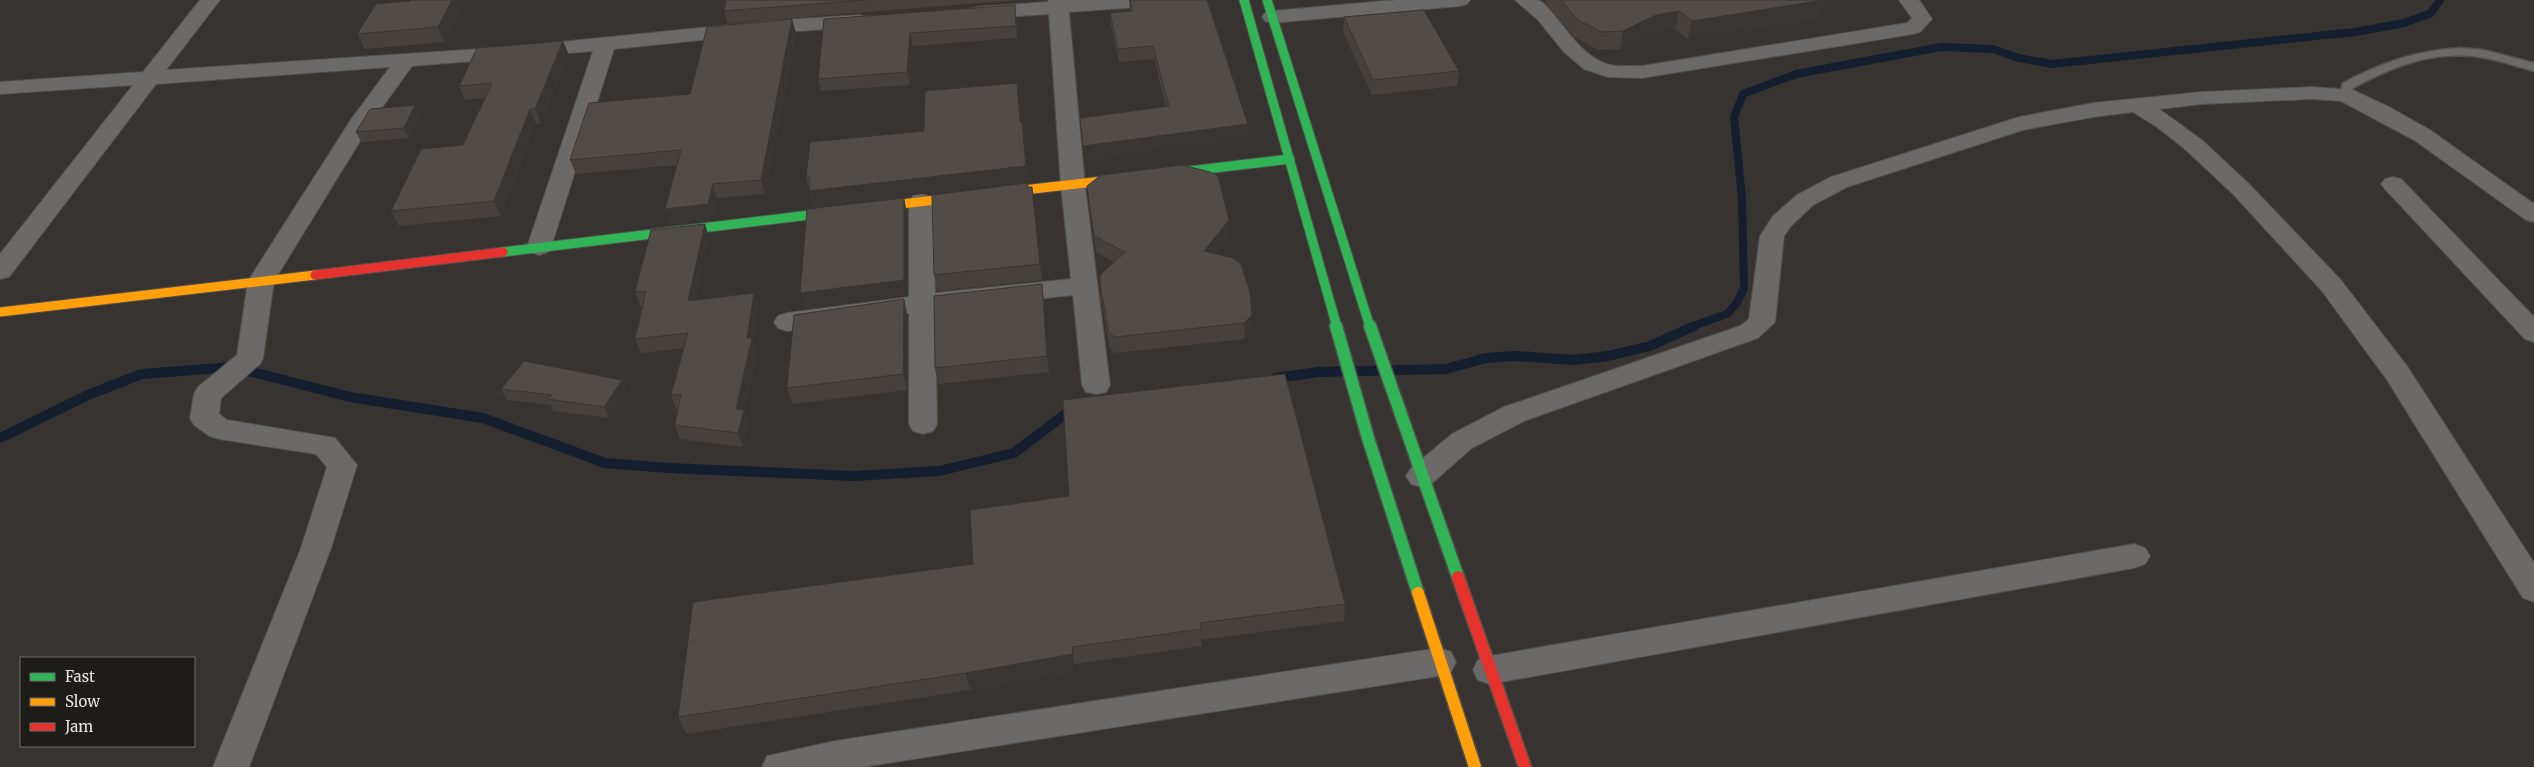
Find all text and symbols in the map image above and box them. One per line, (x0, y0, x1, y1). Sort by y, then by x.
legend (20, 657, 195, 747)
text: Fast (65, 667, 95, 686)
text: Slow (65, 692, 100, 711)
text: Jam (64, 717, 93, 736)

